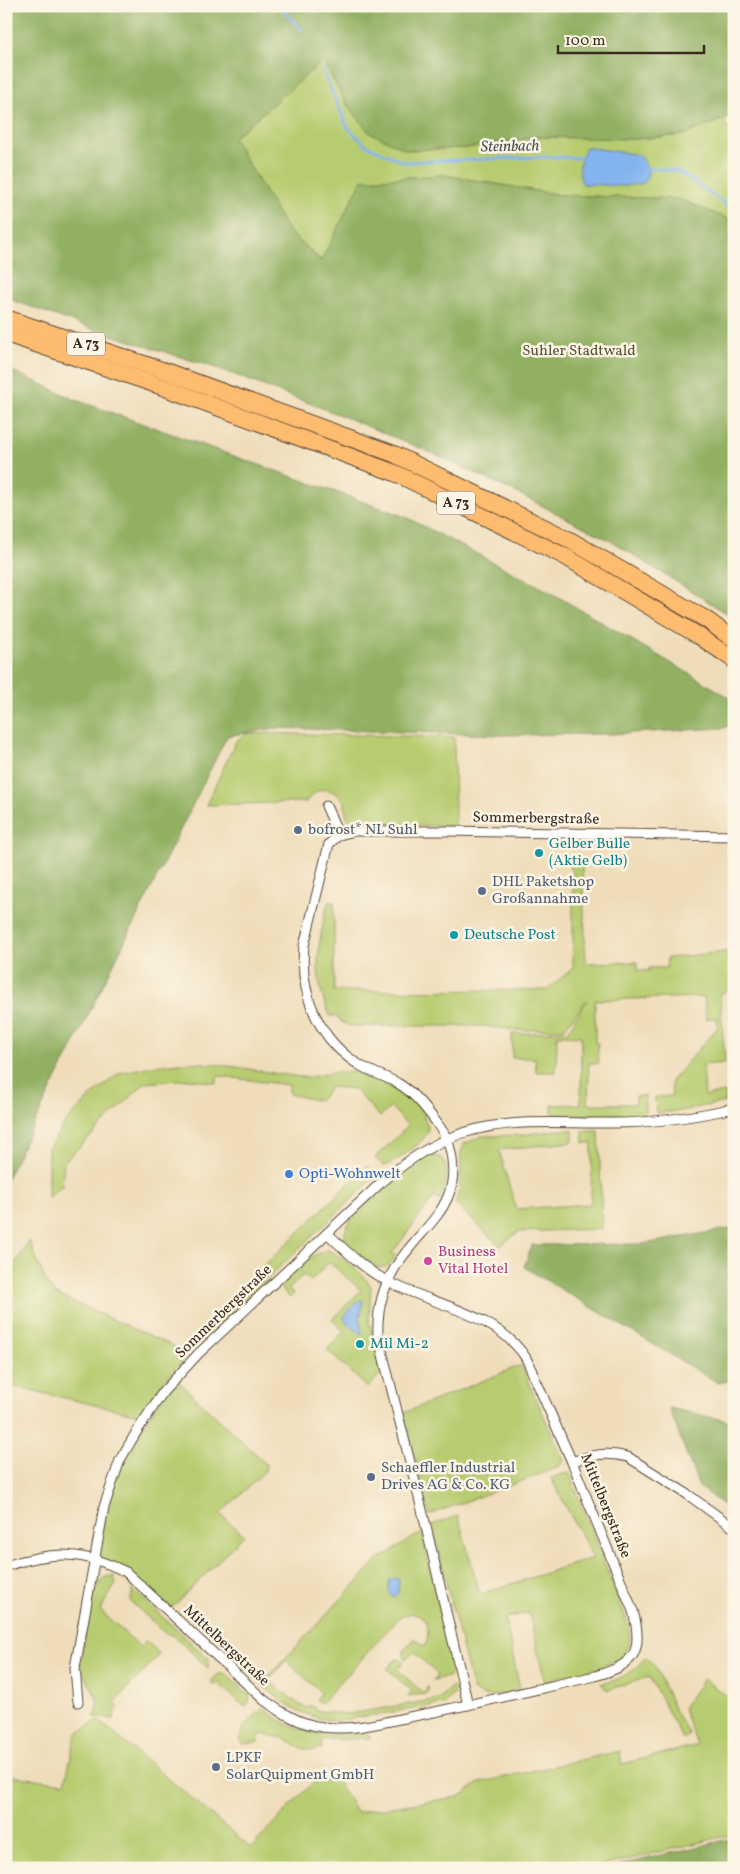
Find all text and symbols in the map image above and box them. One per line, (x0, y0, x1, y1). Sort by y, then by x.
scale bar (558, 22, 704, 54)
text: 100 m (565, 31, 605, 52)
water label: Steinbach (480, 135, 540, 159)
road number: A 73 (67, 332, 105, 356)
park label: Suhler Stadtwald (522, 341, 636, 362)
road number: A 73 (437, 492, 475, 514)
street label: Sommerbergstraße (472, 807, 600, 831)
place label: bofrost* NL Suhl (308, 820, 418, 841)
marker: bofrost* NL Suhl (292, 824, 304, 836)
place label: Gelber Bulle (Aktie Gelb) (549, 834, 630, 872)
marker: Gelber Bulle (Aktie Gelb) (533, 847, 545, 859)
place label: DHL Paketshop Großannahme (492, 872, 594, 910)
marker: DHL Paketshop Großannahme (476, 885, 488, 897)
place label: Deutsche Post (464, 925, 556, 946)
marker: Deutsche Post (448, 929, 460, 941)
place label: Opti-Wohnwelt (299, 1164, 401, 1185)
marker: Opti-Wohnwelt (283, 1168, 295, 1180)
place label: Business Vital Hotel (438, 1242, 508, 1280)
marker: Business Vital Hotel (422, 1255, 434, 1267)
street label: Sommerbergstraße (171, 1260, 277, 1364)
place label: Mil Mi-2 (370, 1334, 429, 1355)
marker: Mil Mi-2 (354, 1338, 366, 1350)
street label: Mittelbergstraße (574, 1451, 636, 1561)
place label: Schaeffler Industrial Drives AG & Co. KG (381, 1458, 515, 1496)
marker: Schaeffler Industrial Drives AG & Co. KG (365, 1471, 377, 1483)
street label: Mittelbergstraße (178, 1600, 274, 1692)
place label: LPKF SolarQuipment GmbH (226, 1748, 374, 1786)
marker: LPKF SolarQuipment GmbH (210, 1761, 222, 1773)

